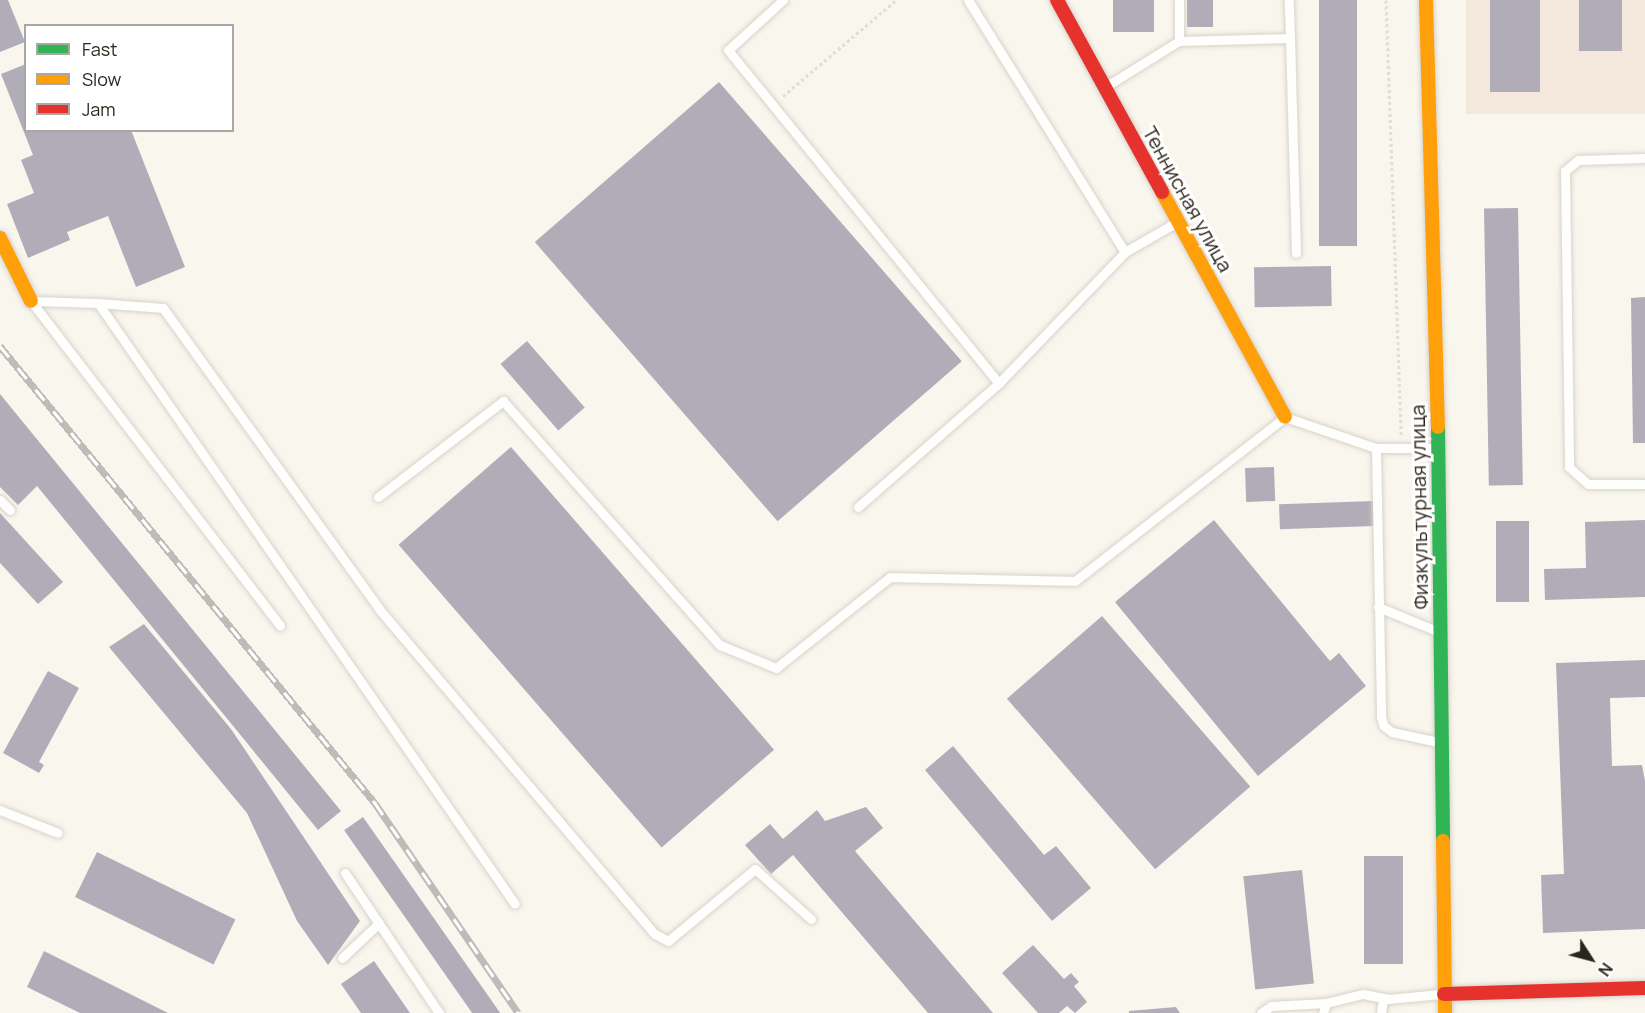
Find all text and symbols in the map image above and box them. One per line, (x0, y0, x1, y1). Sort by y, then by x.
legend (24, 24, 234, 132)
text: Fast (82, 37, 117, 61)
text: Slow (82, 67, 121, 91)
text: Jam (82, 97, 116, 121)
street label: Теннисная улица (1138, 122, 1238, 276)
street label: Физкультурная улица (1405, 404, 1433, 610)
north arrow (1561, 929, 1621, 989)
text: N (1593, 958, 1618, 981)

